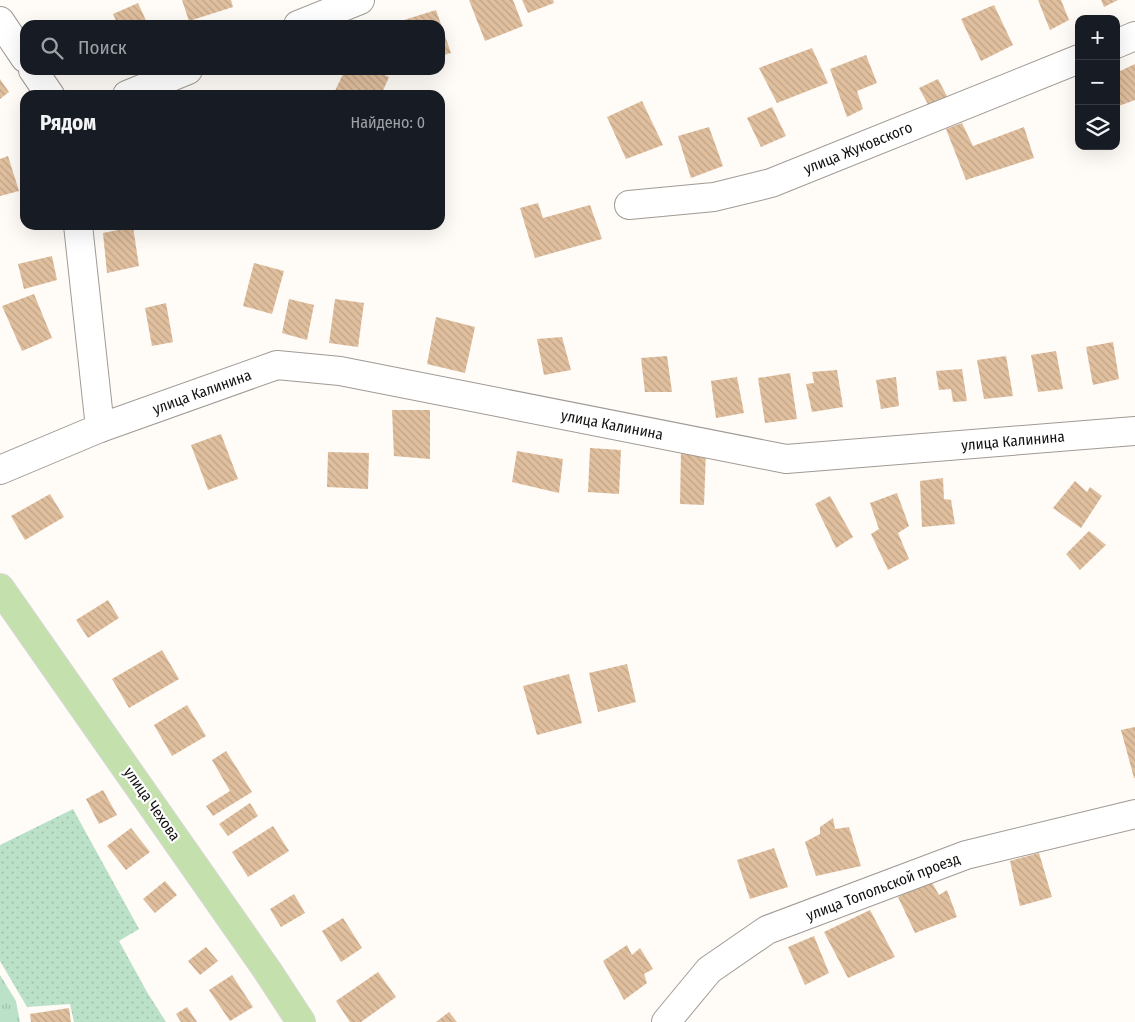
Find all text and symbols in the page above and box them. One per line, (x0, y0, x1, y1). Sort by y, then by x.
map controls (1075, 15, 1120, 150)
button: + (1075, 15, 1120, 60)
search box (20, 20, 445, 75)
icon: search (38, 34, 66, 62)
text: Поиск (78, 36, 127, 59)
button: − (1075, 60, 1120, 105)
button: layers (1075, 105, 1120, 150)
text: Рядом (40, 110, 96, 136)
text: Найдено: 0 (351, 113, 425, 132)
street label: улица Жуковского (801, 118, 915, 178)
street label: улица Калинина (150, 366, 254, 418)
street label: улица Калинина (559, 406, 665, 444)
street label: улица Калинина (961, 428, 1065, 454)
street label: улица Чехова (120, 764, 184, 844)
street label: улица Топольской проезд (804, 849, 962, 925)

